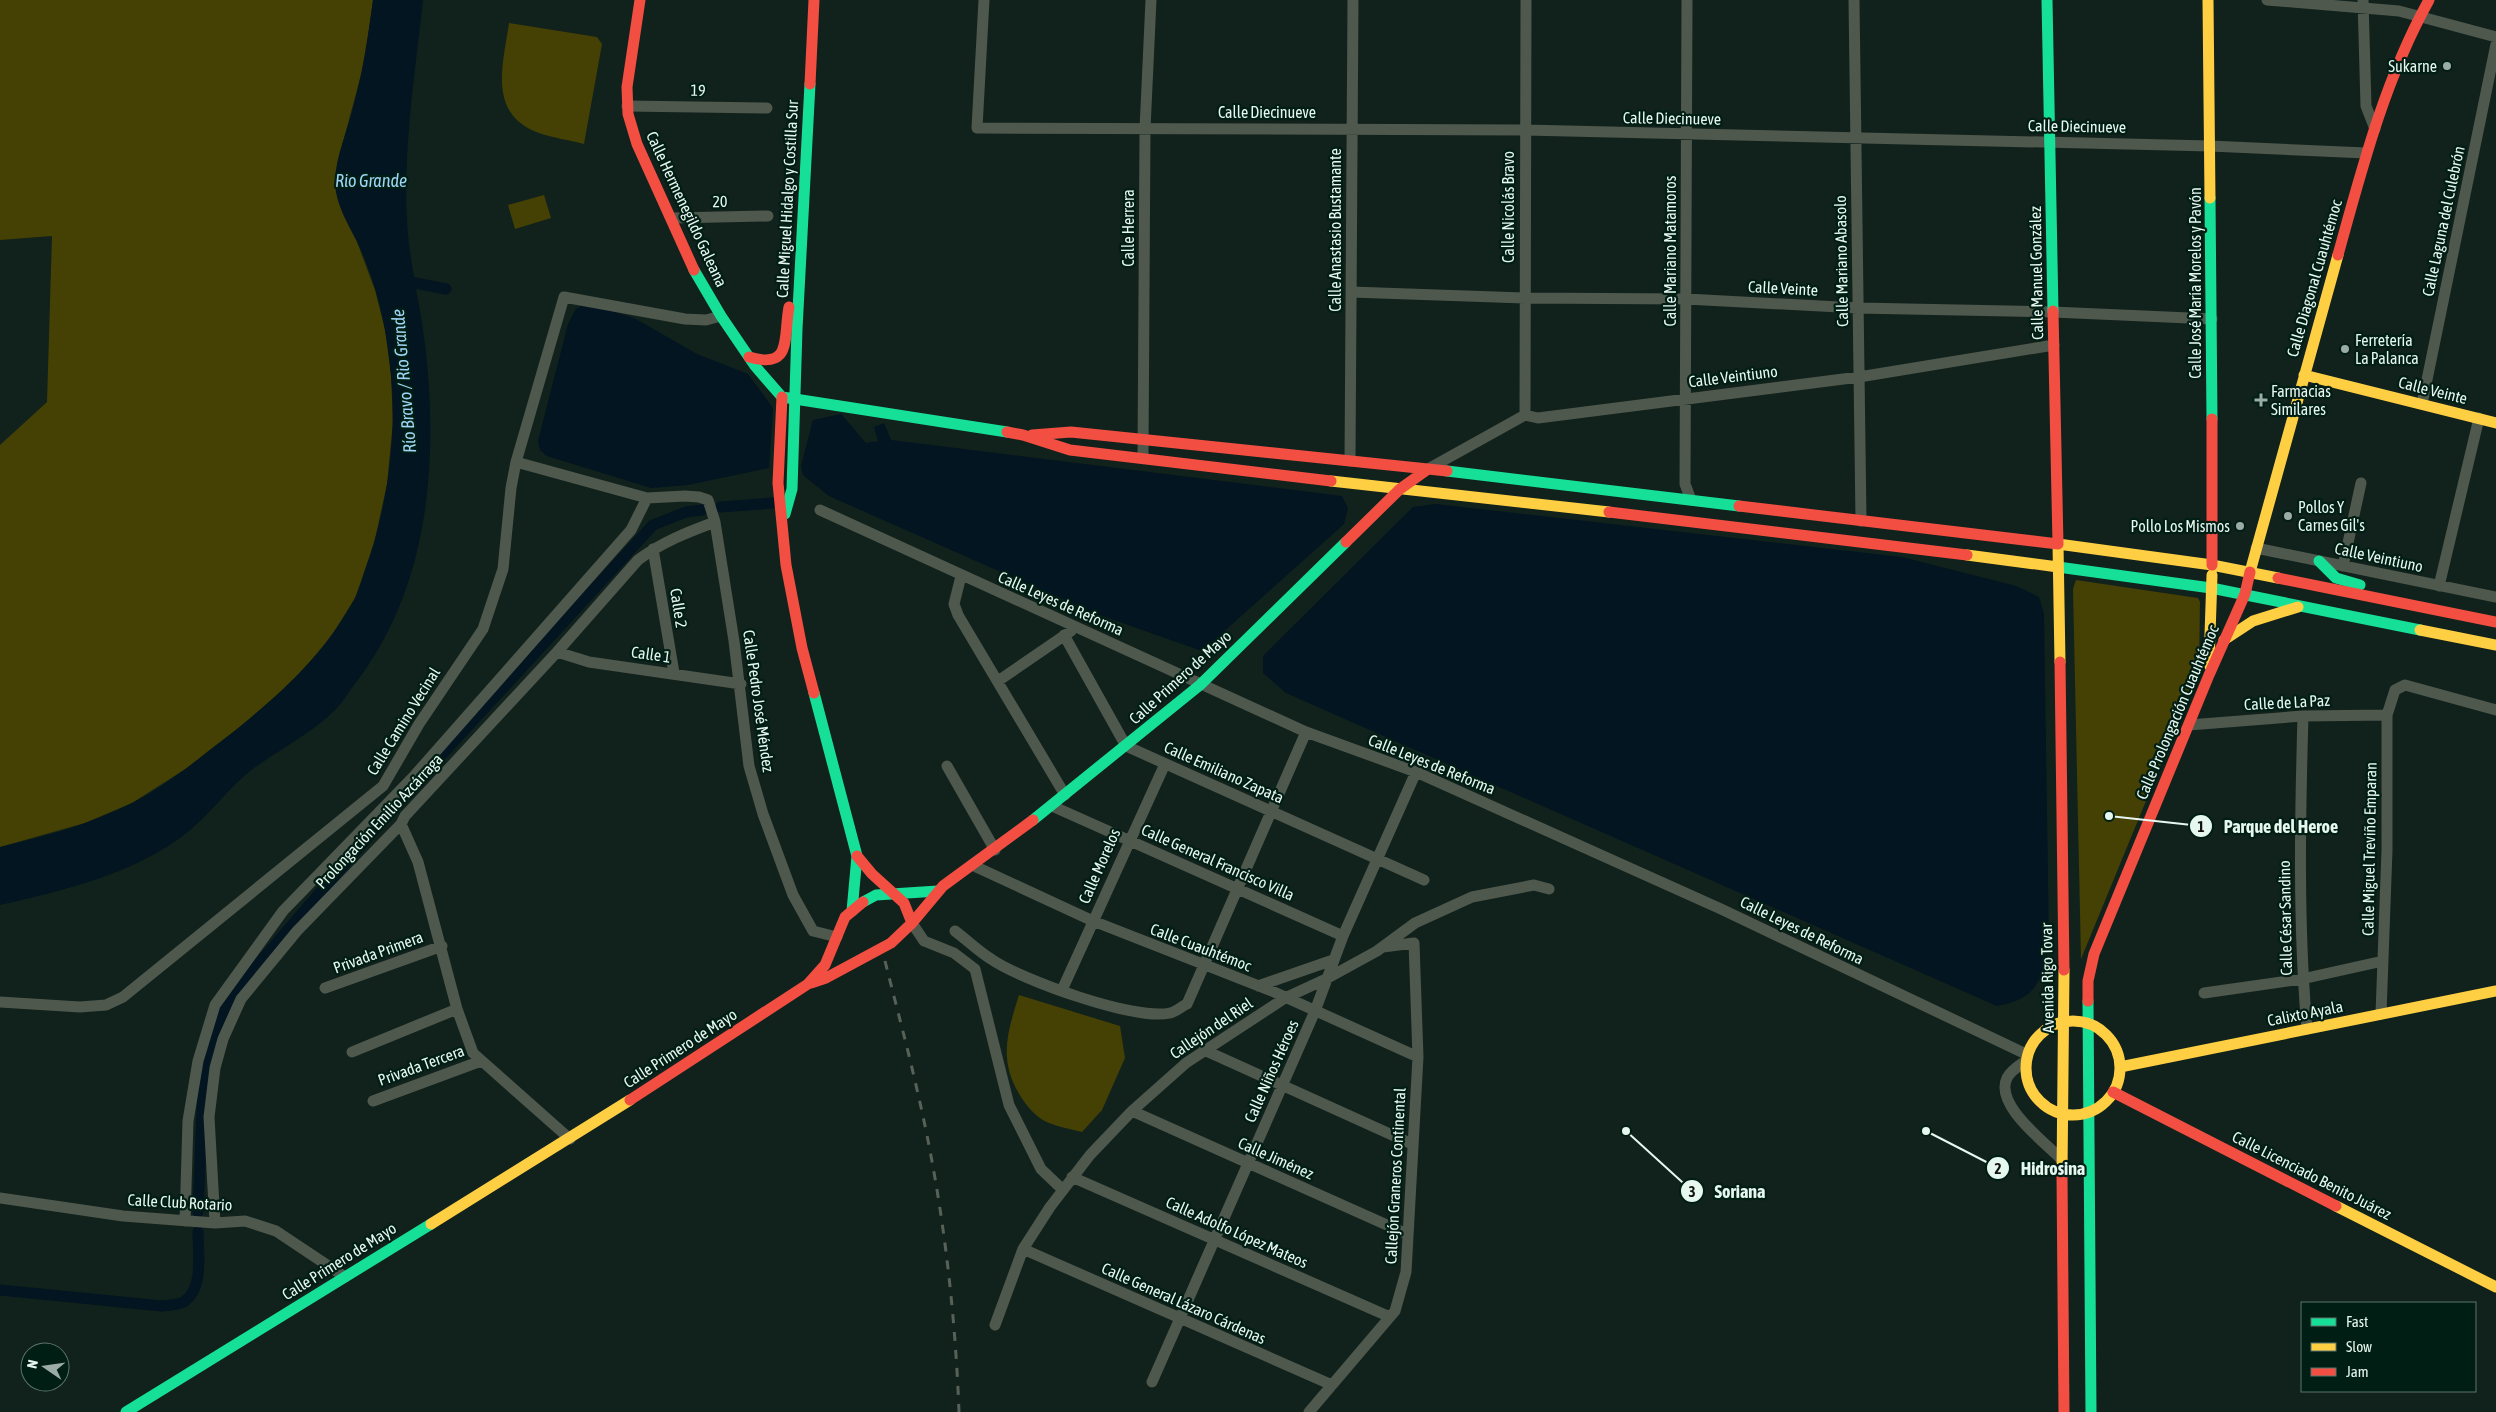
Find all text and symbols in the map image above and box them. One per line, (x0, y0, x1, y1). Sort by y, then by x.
place label: Sukarne (2388, 57, 2437, 75)
marker: Sukarne (2441, 60, 2453, 72)
street label: 19 (690, 81, 706, 99)
street label: Calle Miguel Hidalgo y Costilla Sur (773, 99, 802, 298)
street label: Calle Diecinueve (1218, 103, 1316, 121)
street label: Calle Diecinueve (1623, 108, 1721, 128)
street label: Calle Diecinueve (2028, 116, 2126, 136)
street label: Calle Hermenegildo Galeana (642, 128, 731, 290)
street label: Calle Laguna del Culebrón (2418, 144, 2469, 298)
street label: Calle Anastasio Bustamante (1326, 148, 1344, 312)
street label: Calle Nicolás Bravo (1499, 151, 1517, 263)
water label: Rio Grande (335, 170, 407, 191)
street label: Calle Mariano Matamoros (1661, 175, 1679, 327)
street label: Calle José María Morelos y Pavón (2186, 187, 2205, 379)
street label: Calle Herrera (1119, 189, 1137, 267)
street label: 20 (712, 192, 728, 210)
street label: Calle Mariano Abasolo (1831, 195, 1851, 327)
street label: Calle Diagonal Cuauhtémoc (2283, 197, 2346, 359)
street label: Calle Manuel González (2026, 206, 2046, 340)
street label: Calle Veinte (1747, 277, 1819, 299)
water label: Río Bravo / Rio Grande (387, 308, 420, 454)
place label: Ferretería La Palanca (2355, 331, 2419, 367)
marker: Ferretería La Palanca (2339, 343, 2351, 355)
street label: Calle Veintiuno (1687, 362, 1779, 390)
street label: Calle Veinte (2397, 373, 2469, 407)
place label: Farmacias Similares (2271, 382, 2331, 418)
marker: Farmacias Similares (2255, 394, 2267, 406)
place label: Pollos Y Carnes Gil's (2298, 498, 2365, 534)
marker: Pollos Y Carnes Gil's (2282, 510, 2294, 522)
place label: Pollo Los Mismos (2130, 517, 2230, 535)
marker: Pollo Los Mismos (2234, 520, 2246, 532)
street label: Calle Veintiuno (2333, 539, 2425, 575)
street label: Calle Leyes de Reforma (995, 567, 1126, 640)
street label: Calle 2 (667, 587, 691, 629)
street label: Calle Prolongación Cuauhtémoc (2132, 622, 2223, 802)
street label: Calle Primero de Mayo (1125, 626, 1235, 728)
street label: Calle Pedro José Méndez (740, 629, 778, 773)
street label: Calle 1 (630, 642, 672, 666)
street label: Calle Camino Vecinal (363, 663, 444, 778)
street label: Calle de La Paz (2244, 691, 2331, 713)
street label: Calle Leyes de Reforma (1366, 730, 1498, 799)
street label: Calle Emiliano Zapata (1161, 738, 1287, 807)
street label: Prolongación Emilio Azcárraga (312, 750, 447, 893)
street label: Calle Miguel Treviño Emparan (2358, 762, 2381, 936)
callout: Parque del Heroe (2189, 810, 2348, 843)
text: Parque del Heroe (2224, 816, 2338, 837)
text: 1 (2197, 818, 2205, 835)
street label: Calle General Francisco Villa (1139, 820, 1297, 904)
street label: Calle Morelos (1075, 826, 1124, 906)
street label: Calle César Sandino (2275, 860, 2295, 976)
street label: Calle Leyes de Reforma (1737, 892, 1867, 969)
street label: Calle Cuauhtémoc (1148, 919, 1254, 975)
street label: Avenida Rigo Tovar (2037, 922, 2058, 1033)
street label: Privada Primera (331, 927, 425, 977)
street label: Callejón del Riel (1166, 993, 1257, 1063)
street label: Calixto Ayala (2266, 997, 2344, 1030)
street label: Calle Primero de Mayo (620, 1005, 740, 1092)
street label: Calle Niños Héroes (1240, 1017, 1302, 1125)
street label: Privada Tercera (375, 1041, 467, 1089)
street label: Callejón Graneros Continental (1381, 1087, 1410, 1265)
street label: Calle Licenciado Benito Juárez (2229, 1127, 2395, 1223)
street label: Calle Jiménez (1235, 1133, 1317, 1183)
callout: Hidrosina (1986, 1152, 2095, 1185)
text: Hidrosina (2021, 1158, 2085, 1179)
text: 2 (1994, 1160, 2002, 1177)
callout: Soriana (1680, 1175, 1776, 1208)
text: Soriana (1715, 1181, 1765, 1202)
text: 3 (1688, 1183, 1696, 1200)
street label: Calle Club Rotario (127, 1190, 233, 1214)
street label: Calle Adolfo López Mateos (1163, 1193, 1311, 1272)
street label: Calle Primero de Mayo (279, 1219, 400, 1304)
street label: Calle General Lázaro Cárdenas (1099, 1259, 1269, 1348)
legend (2301, 1302, 2476, 1392)
text: Fast (2346, 1313, 2368, 1330)
text: Slow (2346, 1338, 2372, 1355)
north arrow (20, 1342, 70, 1392)
text: N (24, 1358, 41, 1370)
text: Jam (2346, 1363, 2369, 1380)

